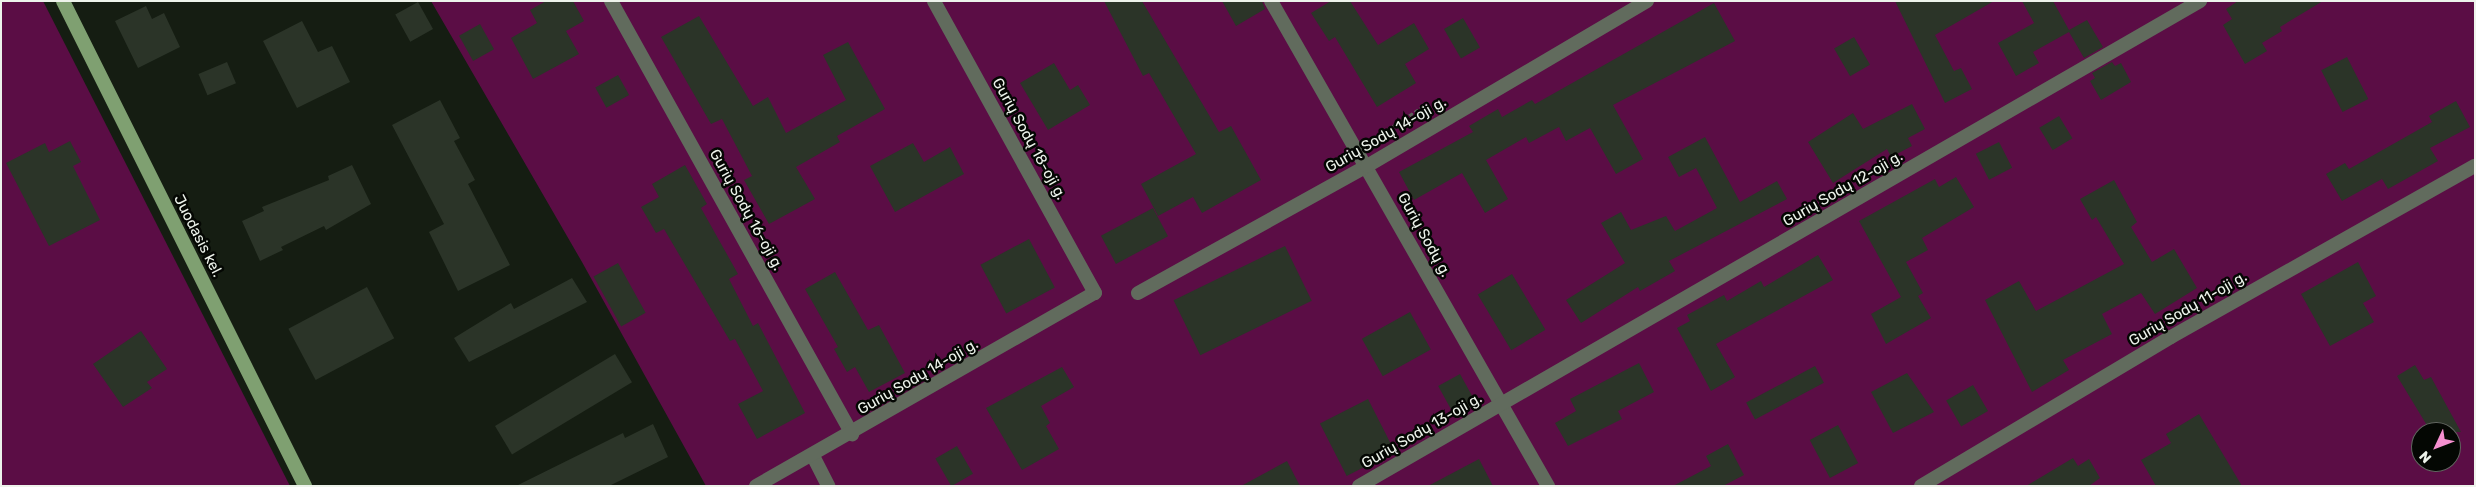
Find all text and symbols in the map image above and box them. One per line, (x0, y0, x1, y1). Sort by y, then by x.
street label: Gurių Sodų 18-oji g. (988, 75, 1070, 203)
street label: Gurių Sodų 14-oji g. (1322, 93, 1450, 177)
street label: Gurių Sodų 16-oji g. (705, 146, 787, 274)
street label: Gurių Sodų 12-oji g. (1780, 147, 1906, 231)
street label: Gurių Sodų g. (1393, 190, 1455, 280)
street label: Juodasis kel. (170, 192, 226, 280)
street label: Gurių Sodų 11-oji g. (2126, 268, 2250, 350)
street label: Gurių Sodų 14-oji g. (854, 335, 982, 419)
street label: Gurių Sodų 13-oji g. (1359, 389, 1485, 473)
north arrow (2411, 422, 2461, 472)
text: N (2416, 447, 2435, 466)

